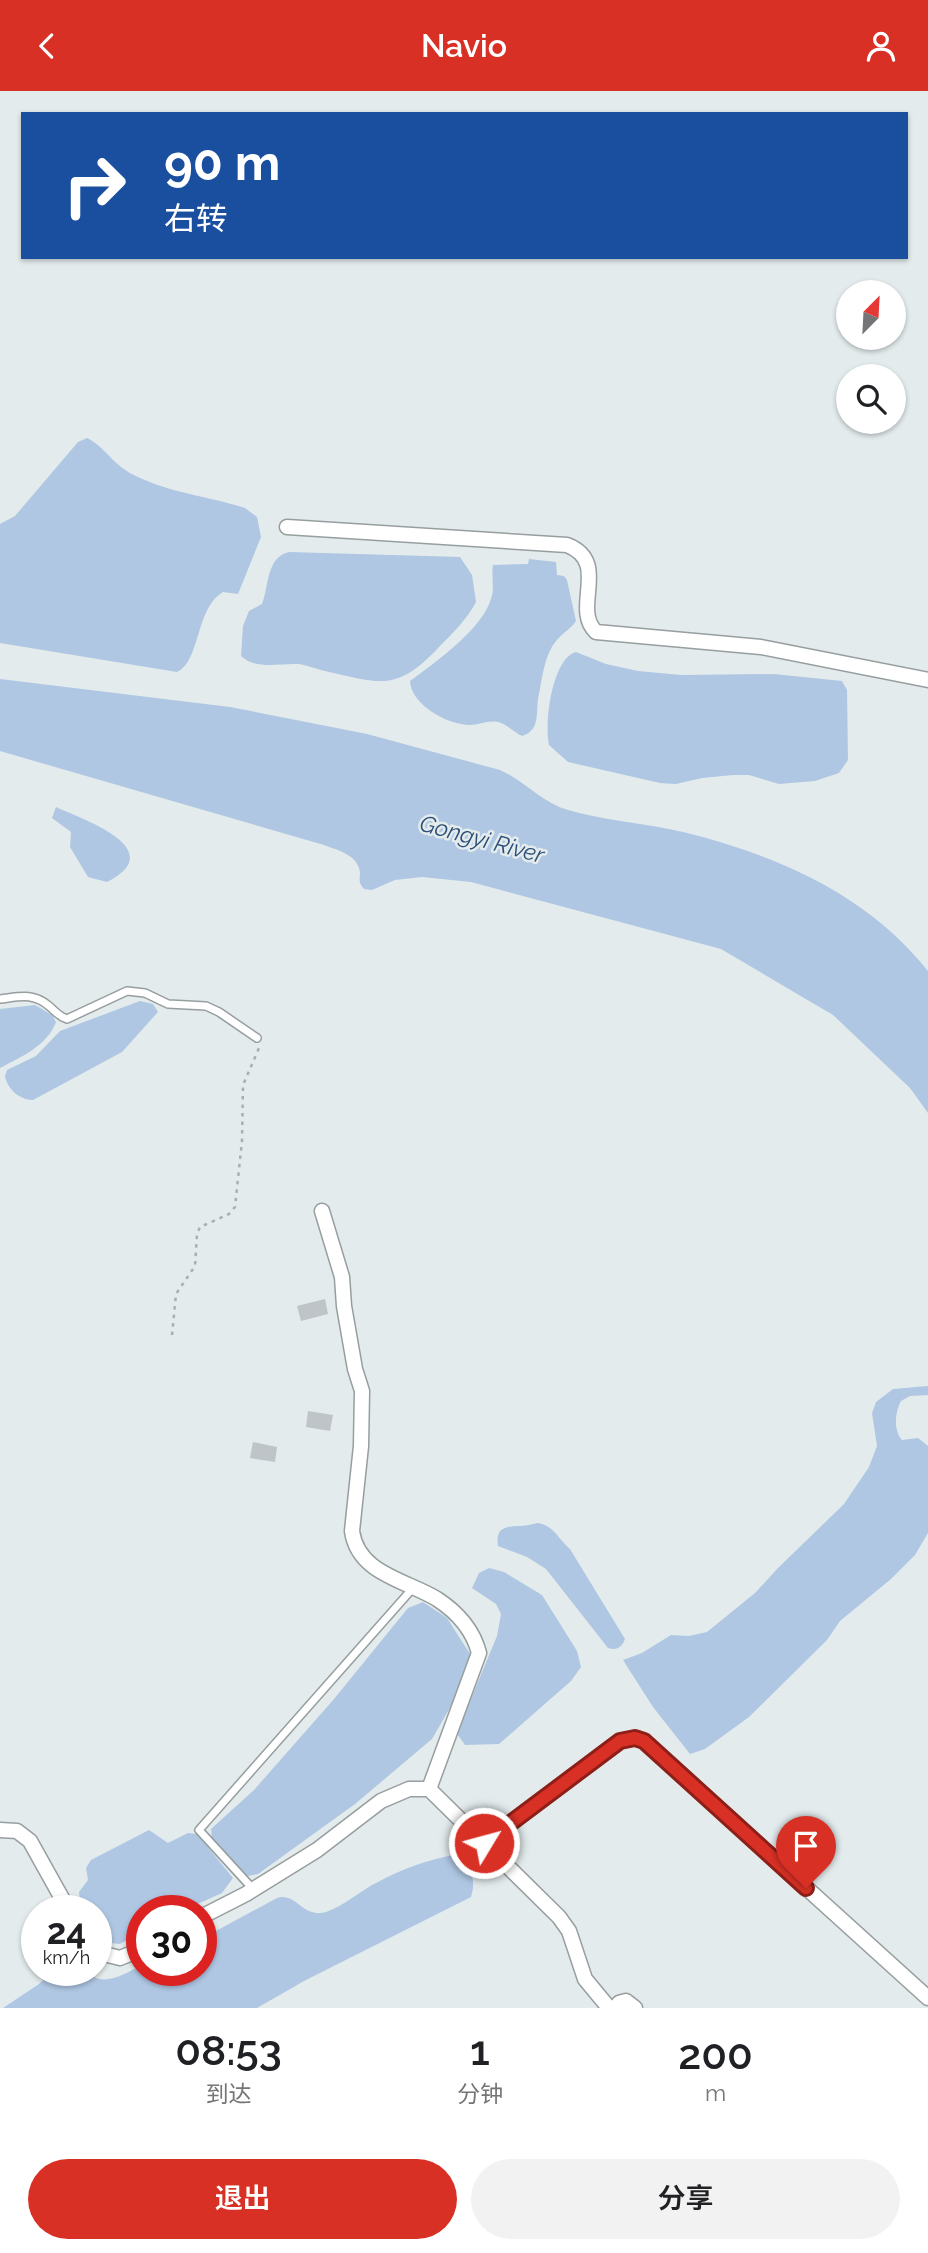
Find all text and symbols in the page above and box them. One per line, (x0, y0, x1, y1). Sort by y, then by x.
icon: back (28, 27, 66, 65)
text: Navio (421, 27, 507, 64)
icon: person (862, 27, 900, 65)
text: 90 m (164, 134, 280, 191)
icon: right (49, 140, 140, 231)
text: 右转 (164, 200, 228, 237)
north arrow (836, 280, 906, 350)
map controls (836, 280, 906, 434)
button: search (836, 364, 906, 434)
water label: Gongyi River (417, 809, 548, 868)
position arrow (447, 1806, 521, 1880)
pin (776, 1816, 836, 1888)
icon: arrive (787, 1827, 825, 1865)
speed limit sign: 30 (126, 1895, 217, 1986)
text: 24 (47, 1911, 86, 1952)
text: km/h (43, 1947, 90, 1968)
text: 08:53 (175, 2026, 282, 2075)
text: 1 (470, 2026, 490, 2075)
text: 200 (678, 2030, 753, 2079)
text: m (705, 2079, 726, 2106)
text: 到达 (205, 2080, 251, 2107)
text: 分钟 (457, 2080, 503, 2107)
button: 退出 (28, 2159, 457, 2239)
button: 分享 (471, 2159, 900, 2239)

